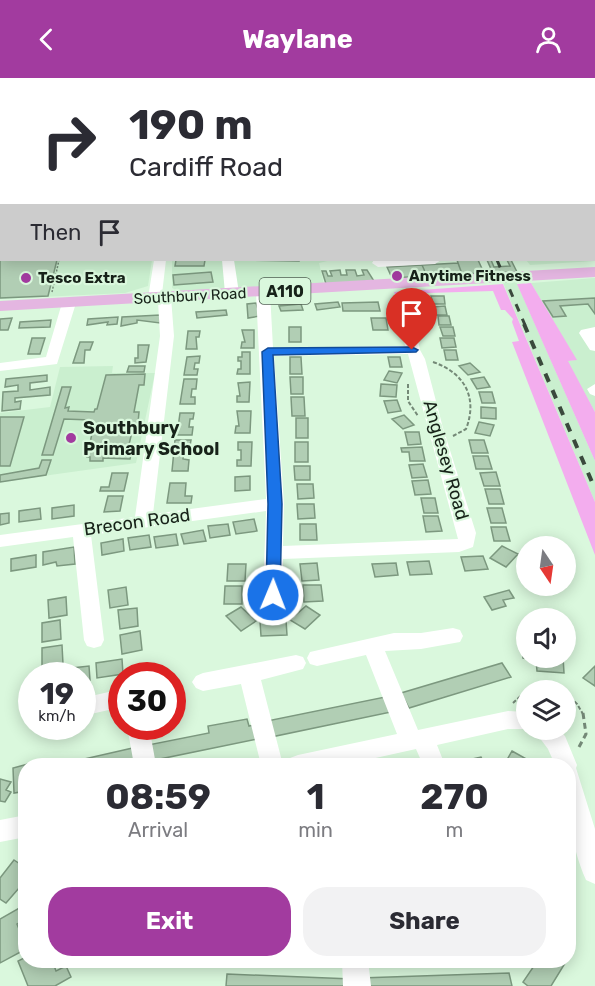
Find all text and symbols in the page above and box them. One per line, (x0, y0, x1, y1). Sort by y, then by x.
icon: back (30, 23, 63, 56)
text: Waylane (242, 23, 353, 55)
icon: person (532, 23, 565, 56)
text: 190 m (129, 100, 253, 150)
icon: right (30, 102, 108, 180)
text: Cardiff Road (129, 151, 283, 183)
icon: arrive (93, 216, 126, 249)
text: Then (30, 219, 81, 246)
place label: Anytime Fitness (409, 267, 531, 285)
place label: Tesco Extra (38, 269, 126, 287)
marker: Anytime Fitness (390, 269, 404, 283)
marker: Tesco Extra (19, 271, 33, 285)
road number: A110 (260, 278, 310, 304)
street label: Southbury Road (133, 284, 247, 308)
pin (386, 288, 437, 350)
icon: arrive (395, 297, 428, 330)
street label: Anglesey Road (418, 398, 474, 522)
place label: Southbury Primary School (83, 417, 219, 460)
marker: Southbury Primary School (64, 431, 78, 445)
street label: Brecon Road (82, 504, 192, 540)
north arrow (516, 536, 576, 596)
map controls (516, 536, 576, 740)
position arrow (241, 563, 305, 627)
button: sound (516, 608, 576, 668)
speed limit sign: 30 (108, 662, 186, 740)
text: 19 (40, 676, 74, 712)
button: layers (516, 680, 576, 740)
text: km/h (38, 707, 76, 725)
text: 08:59 (105, 775, 211, 818)
text: 1 (307, 775, 325, 818)
text: 270 (420, 775, 489, 818)
text: Arrival (128, 818, 188, 842)
text: min (298, 818, 333, 842)
text: m (446, 818, 463, 842)
button: Exit (48, 887, 291, 956)
button: Share (303, 887, 546, 956)

